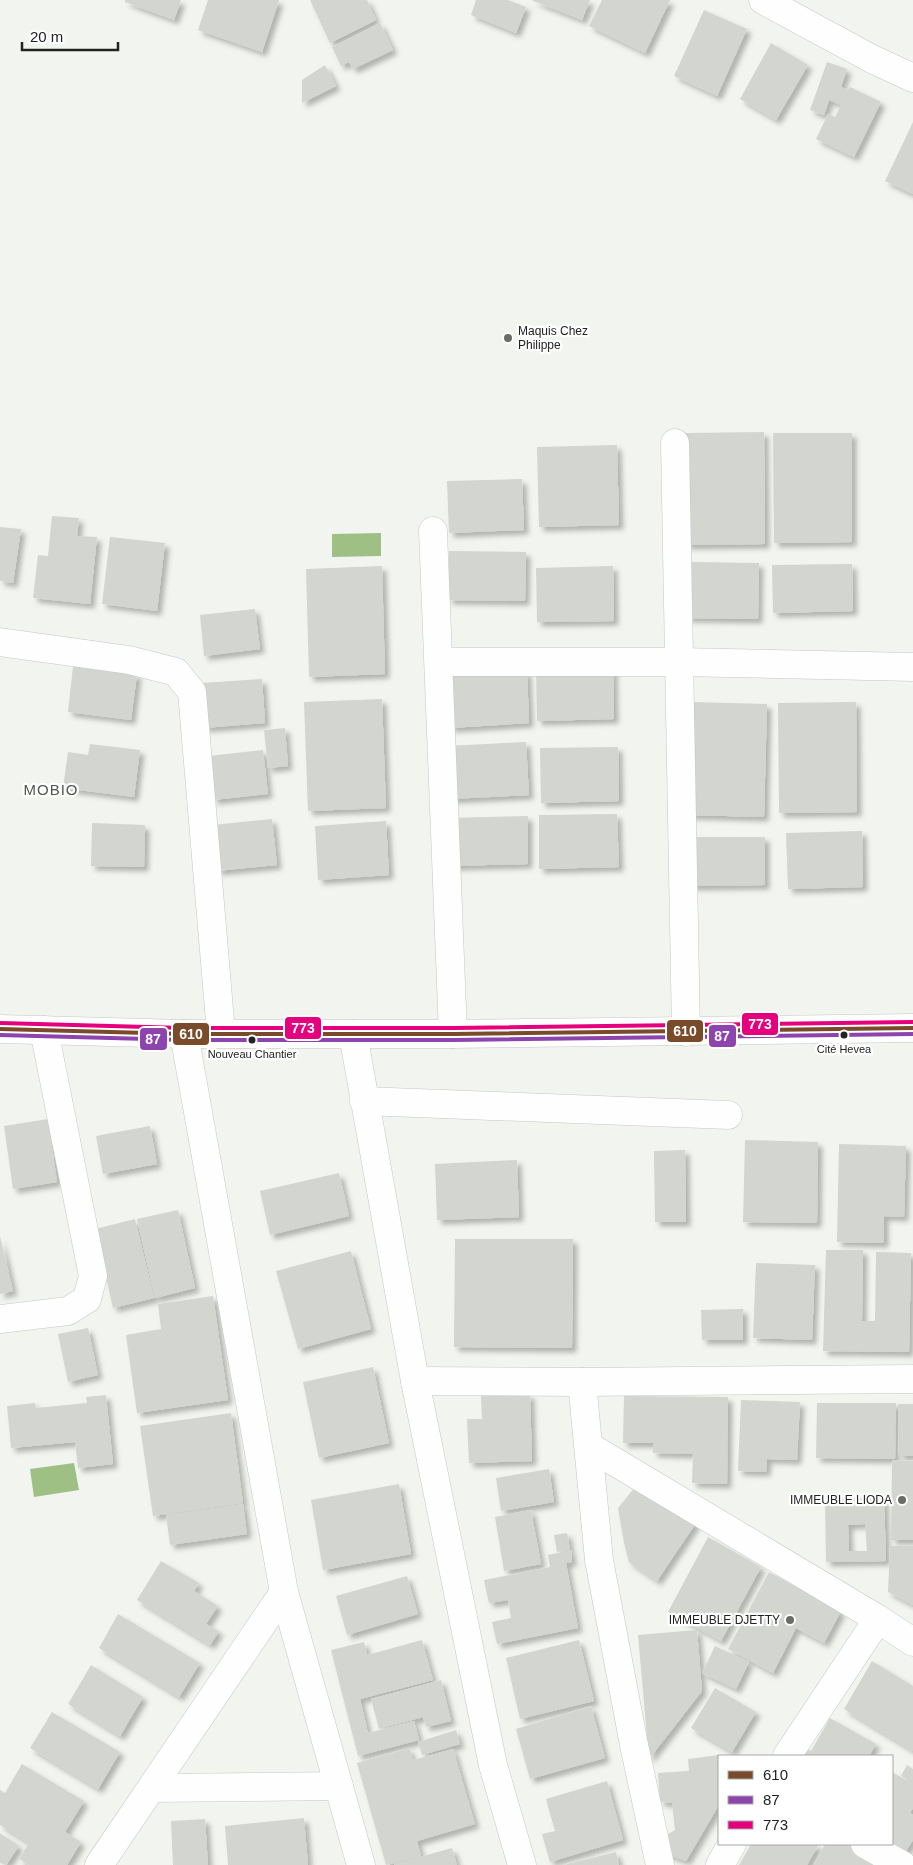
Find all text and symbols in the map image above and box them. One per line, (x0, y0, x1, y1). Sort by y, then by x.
scale bar (22, 20, 119, 52)
text: 20 m (30, 28, 63, 45)
place label: Maquis Chez Philippe (518, 324, 588, 352)
marker: Maquis Chez Philippe (502, 332, 514, 344)
district label: MOBIO (23, 781, 79, 798)
line badge: 773 (741, 1012, 779, 1036)
line badge: 773 (284, 1016, 322, 1040)
text: 773 (748, 1016, 772, 1032)
line badge: 610 (666, 1019, 704, 1043)
text: 773 (291, 1020, 315, 1036)
line badge: 610 (172, 1022, 210, 1046)
text: 610 (673, 1023, 697, 1039)
line badge: 87 (708, 1024, 737, 1048)
text: 610 (179, 1026, 203, 1042)
line badge: 87 (139, 1027, 168, 1051)
text: 87 (714, 1028, 730, 1044)
marker: Cité Hevea (839, 1030, 849, 1040)
text: 87 (145, 1031, 161, 1047)
marker: Nouveau Chantier (247, 1035, 257, 1045)
place label: Cité Hevea (817, 1043, 872, 1055)
place label: Nouveau Chantier (208, 1048, 297, 1060)
place label: IMMEUBLE LIODA (790, 1493, 892, 1507)
marker: IMMEUBLE LIODA (896, 1494, 908, 1506)
place label: IMMEUBLE DJETTY (669, 1613, 780, 1627)
marker: IMMEUBLE DJETTY (784, 1614, 796, 1626)
legend (718, 1755, 893, 1845)
text: 610 (763, 1766, 788, 1783)
text: 87 (763, 1791, 780, 1808)
text: 773 (763, 1816, 788, 1833)

